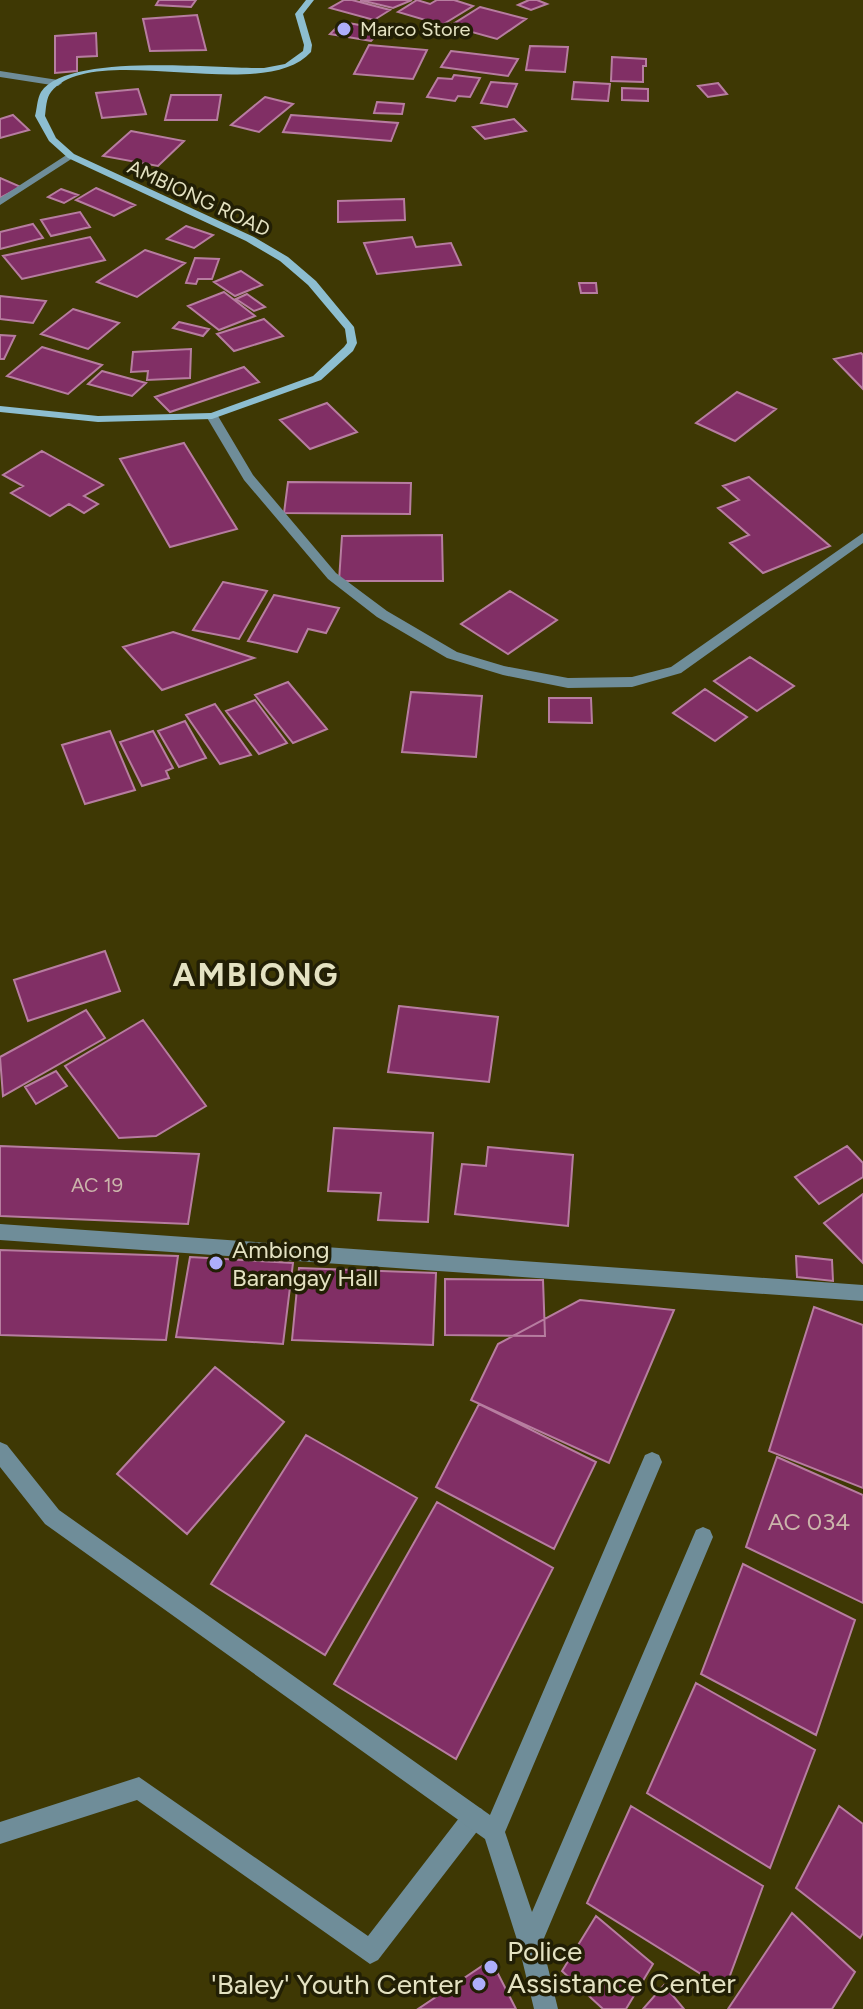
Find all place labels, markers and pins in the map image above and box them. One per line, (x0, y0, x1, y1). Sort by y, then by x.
place label: Marco Store (360, 17, 470, 41)
marker: Marco Store (335, 20, 353, 38)
place label: Ambiong Barangay Hall (232, 1235, 378, 1292)
marker: Ambiong Barangay Hall (207, 1254, 225, 1272)
place label: Police Assistance Center (507, 1934, 736, 2000)
marker: Police Assistance Center (482, 1958, 500, 1976)
place label: 'Baley' Youth Center (211, 1967, 464, 2001)
marker: 'Baley' Youth Center (470, 1975, 488, 1993)

